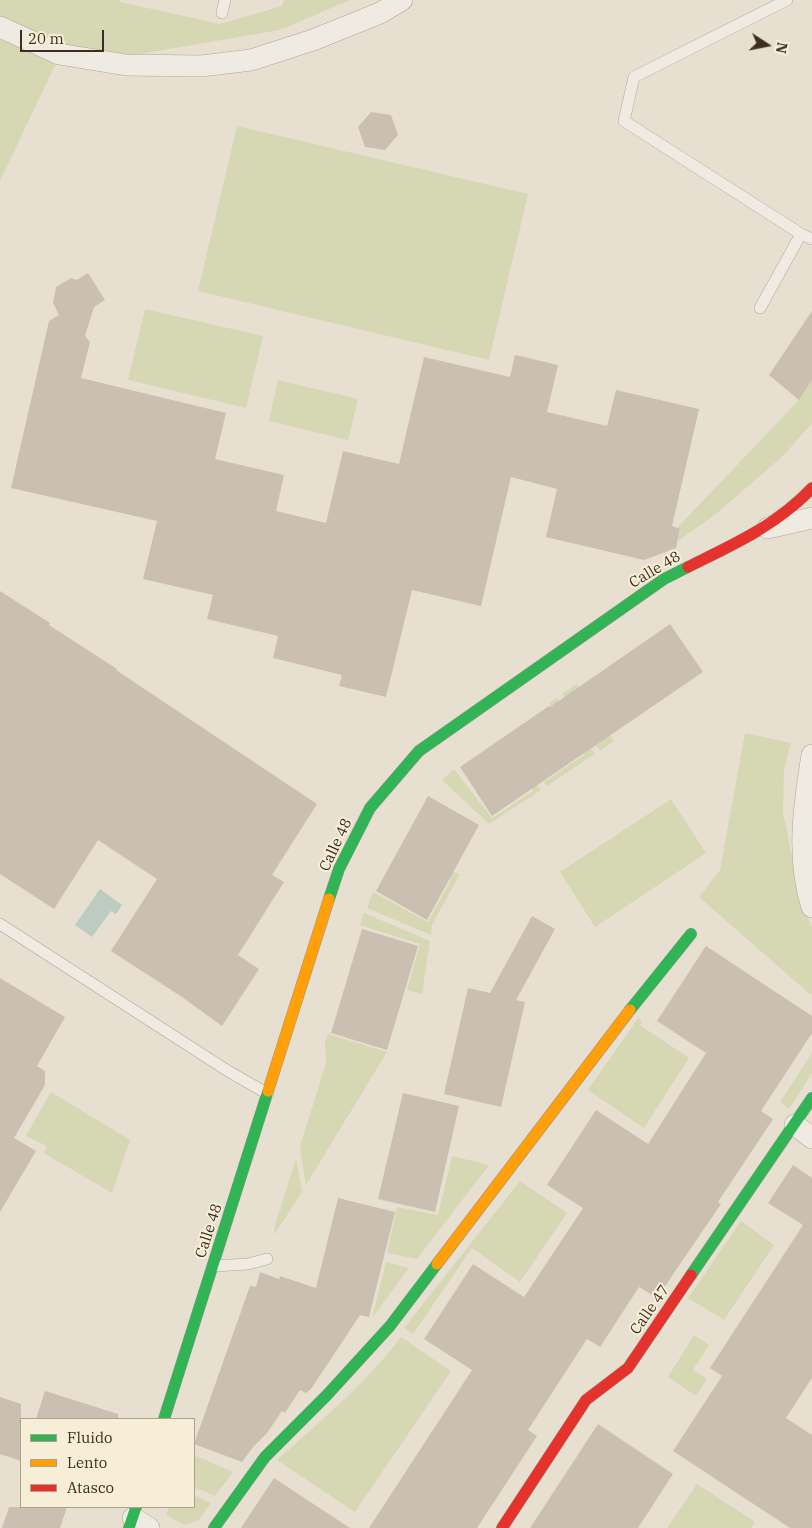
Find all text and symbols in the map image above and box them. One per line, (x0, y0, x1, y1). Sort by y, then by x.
scale bar (22, 20, 106, 52)
north arrow (742, 20, 792, 70)
text: 20 m (28, 29, 64, 48)
text: N (772, 41, 792, 55)
street label: Calle 48 (626, 548, 684, 592)
street label: Calle 48 (316, 816, 356, 874)
street label: Calle 48 (192, 1201, 226, 1261)
street label: Calle 47 (626, 1282, 674, 1338)
legend (20, 1418, 195, 1508)
text: Fluido (67, 1428, 112, 1447)
text: Lento (67, 1453, 107, 1472)
text: Atasco (67, 1478, 114, 1497)

